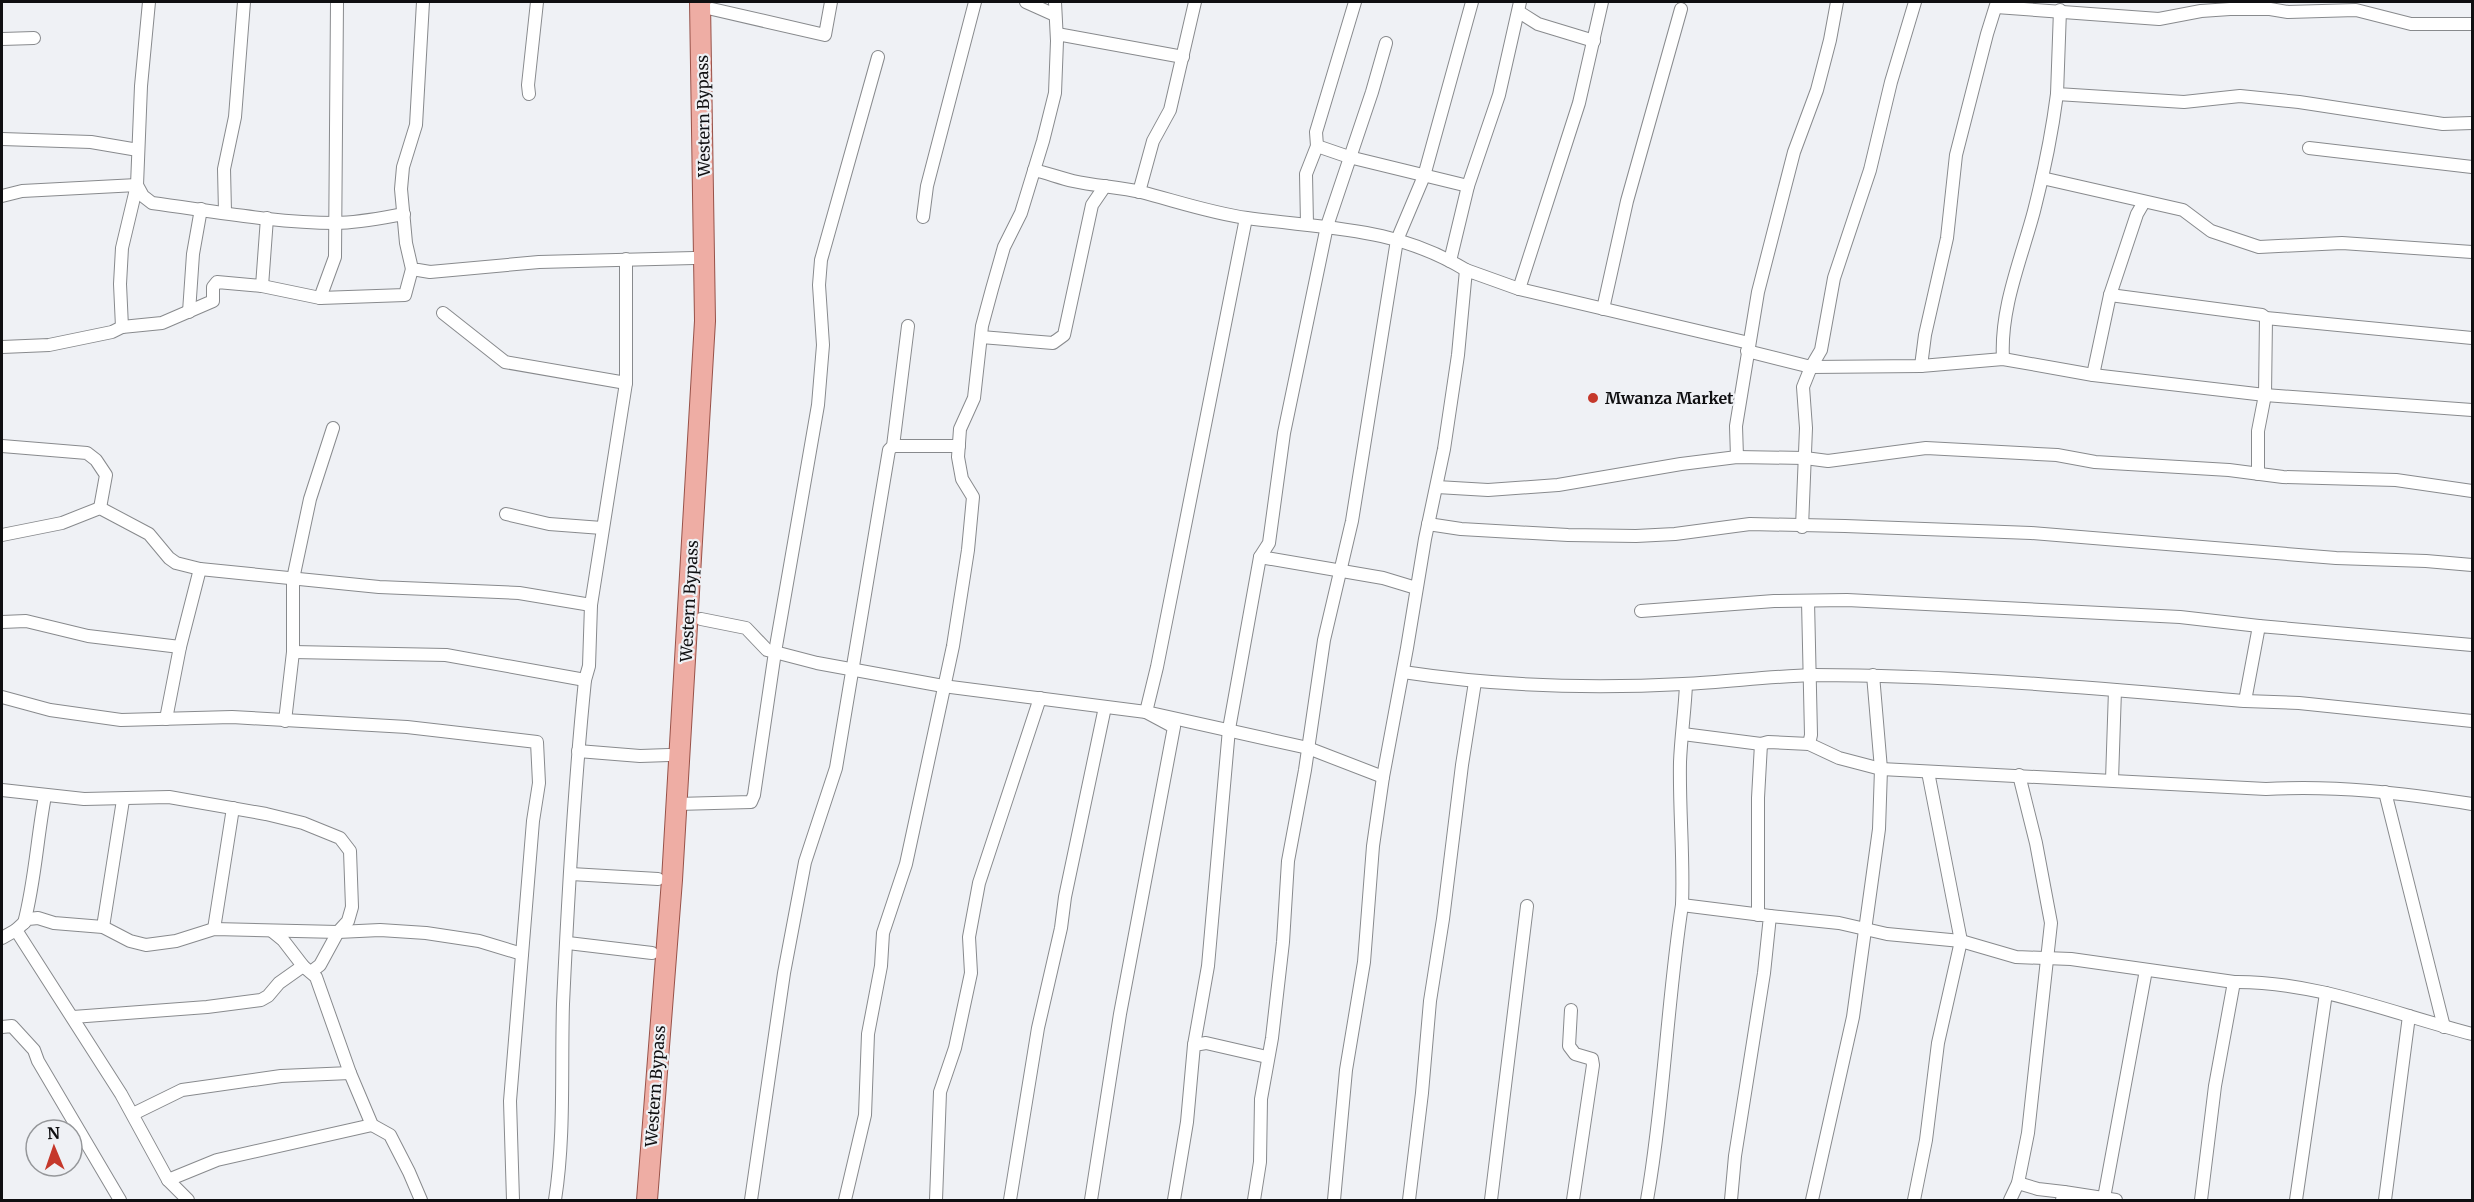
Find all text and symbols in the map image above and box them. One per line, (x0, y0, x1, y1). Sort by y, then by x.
street label: Western Bypass (692, 55, 714, 178)
place label: Mwanza Market (1605, 388, 1734, 408)
marker: Mwanza Market (1586, 391, 1600, 405)
street label: Western Bypass (676, 539, 702, 663)
street label: Western Bypass (641, 1024, 669, 1149)
north arrow (24, 1118, 84, 1178)
text: N (47, 1123, 61, 1143)

